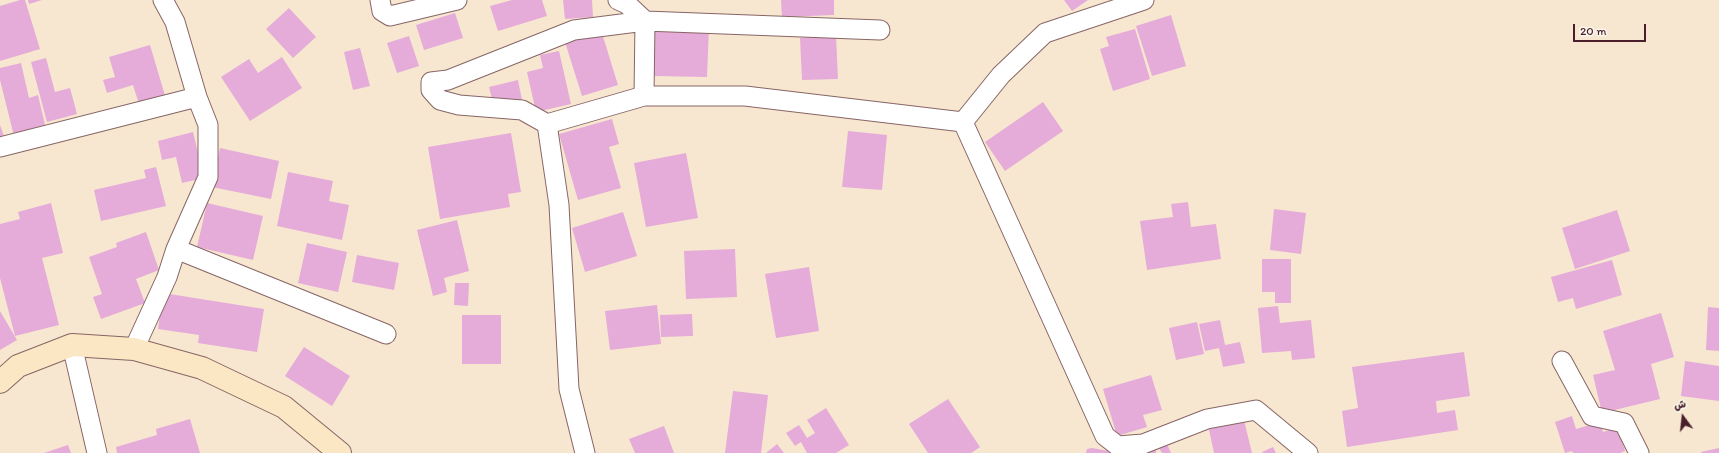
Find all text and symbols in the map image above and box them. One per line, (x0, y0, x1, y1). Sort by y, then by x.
scale bar (1575, 16, 1648, 42)
text: 20 m (1580, 24, 1607, 38)
north arrow (1663, 397, 1703, 437)
text: ش (1672, 397, 1687, 413)

